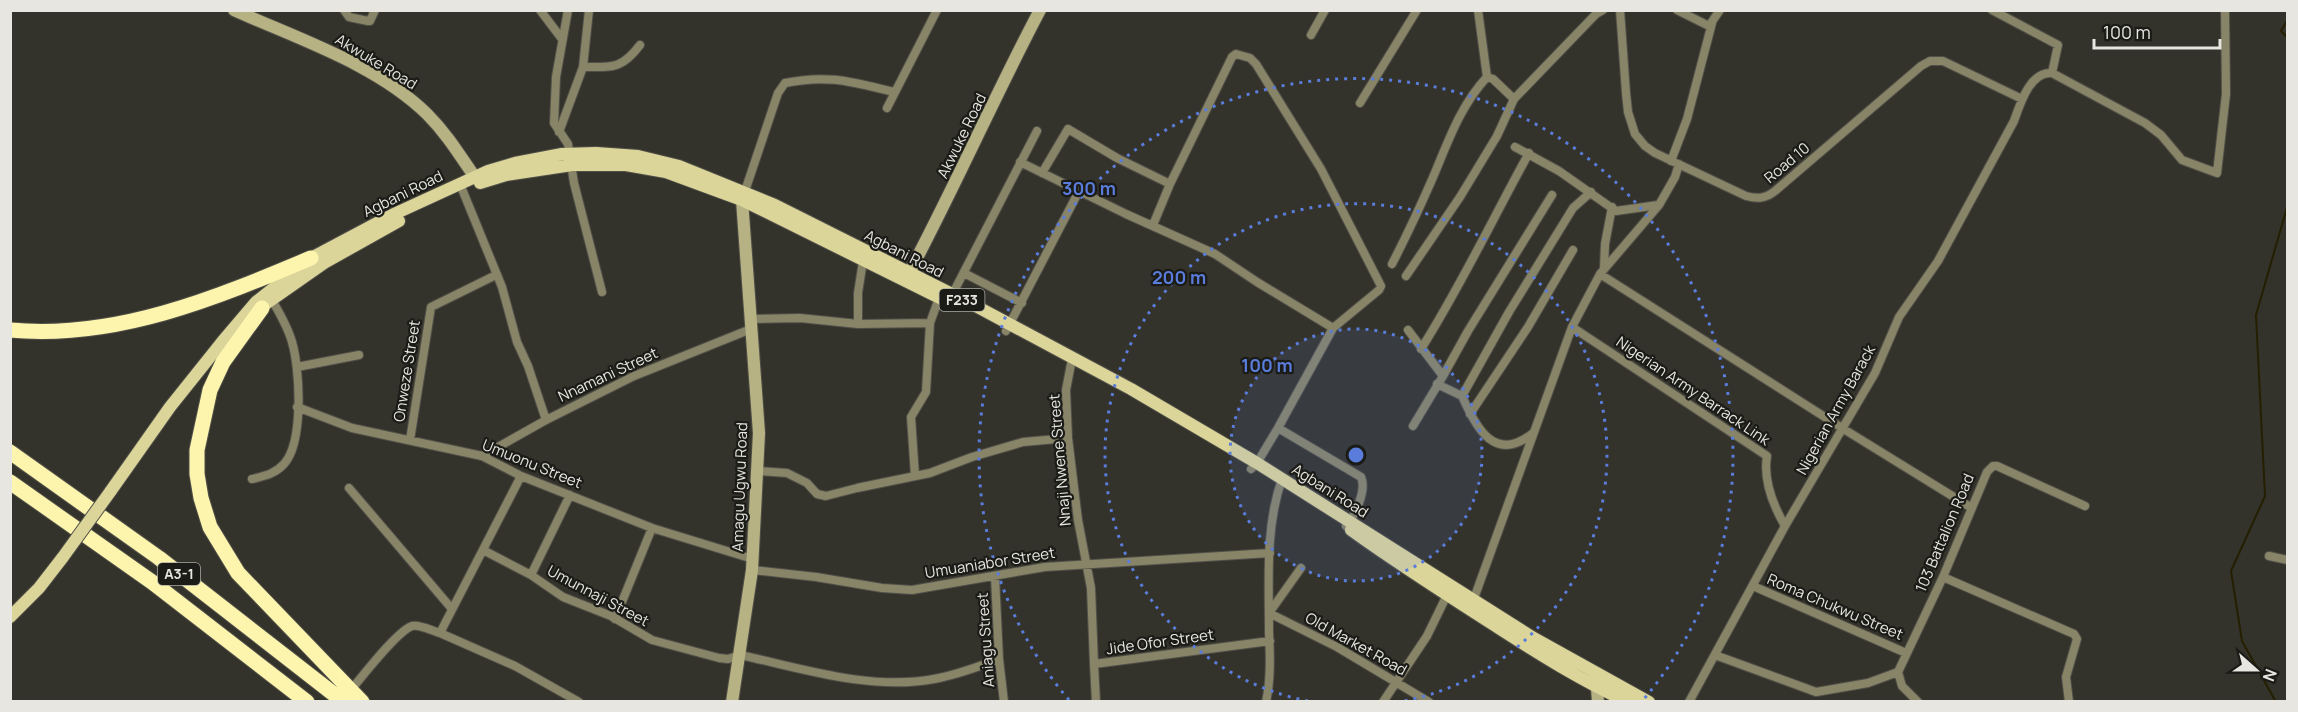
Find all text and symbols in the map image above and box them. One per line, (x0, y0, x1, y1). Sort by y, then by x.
scale bar (2094, 12, 2220, 50)
text: 100 m (2103, 20, 2151, 44)
street label: Akwuke Road (331, 29, 421, 94)
street label: Akwuke Road (932, 90, 991, 182)
street label: Road 10 (1759, 137, 1814, 188)
street label: Agbani Road (359, 165, 446, 222)
text: 300 m (1062, 176, 1116, 200)
street label: Agbani Road (861, 225, 948, 283)
text: 200 m (1152, 265, 1206, 289)
road number: F233 (940, 289, 984, 311)
street label: Onweze Street (388, 318, 425, 423)
street label: Nigerian Army Barrack Link (1612, 331, 1775, 450)
street label: Nigerian Army Barack (1791, 341, 1880, 478)
street label: Nnamani Street (554, 342, 661, 407)
text: 100 m (1241, 353, 1293, 377)
street label: Nnaji Nwene Street (1043, 393, 1076, 527)
street label: Amagu Ugwu Road (727, 422, 752, 552)
street label: Umuonu Street (479, 434, 585, 493)
centre of rings (1346, 445, 1366, 465)
street label: Agbani Road (1288, 459, 1373, 522)
street label: 103 Battalion Road (1910, 470, 1979, 595)
street label: Umuaniabor Street (923, 542, 1056, 583)
street label: Umunnaji Street (544, 560, 653, 631)
road number: A3-1 (158, 563, 200, 585)
street label: Roma Chukwu Street (1764, 568, 1906, 645)
street label: Aniagu Street (972, 592, 999, 688)
street label: Old Market Road (1302, 607, 1411, 680)
street label: Jide Ofor Street (1105, 624, 1215, 659)
north arrow (2226, 640, 2286, 700)
text: N (2258, 666, 2282, 685)

